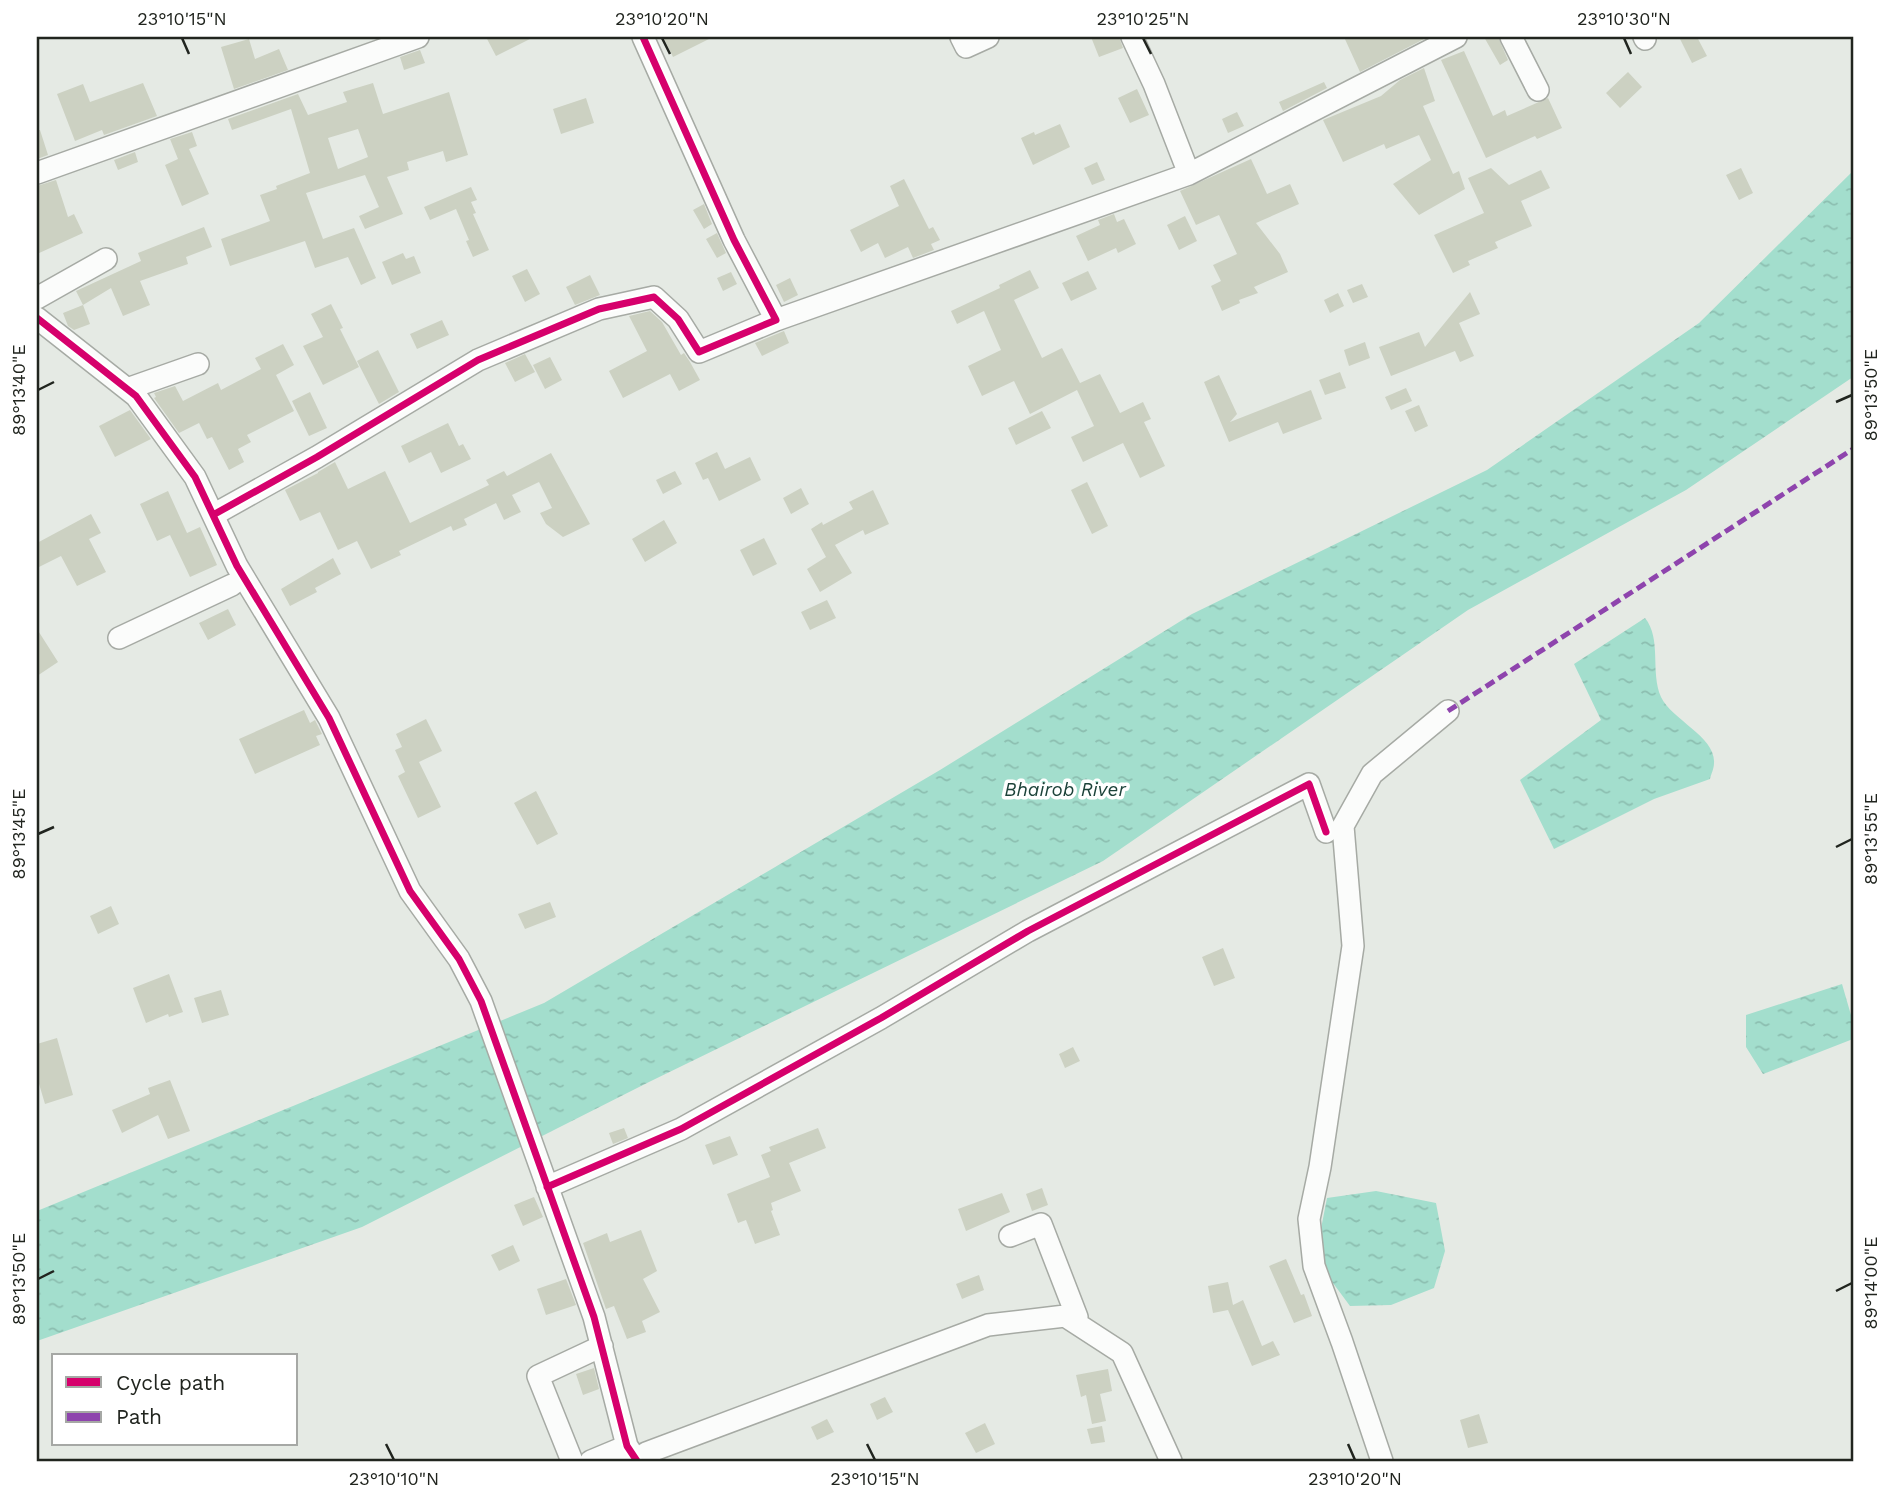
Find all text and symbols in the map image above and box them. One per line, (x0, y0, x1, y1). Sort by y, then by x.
text: 23°10'15"N (137, 8, 227, 29)
text: 23°10'20"N (615, 8, 709, 29)
text: 23°10'25"N (1096, 8, 1190, 29)
text: 23°10'30"N (1577, 8, 1671, 29)
text: 89°13'40"E (8, 344, 29, 436)
text: 89°13'50"E (1860, 349, 1881, 441)
water label: Bhairob River (1004, 778, 1126, 801)
text: 89°13'45"E (8, 789, 29, 879)
text: 89°13'55"E (1860, 793, 1881, 885)
text: 89°13'50"E (8, 1233, 29, 1325)
text: 89°14'00"E (1860, 1237, 1881, 1329)
legend (52, 1354, 298, 1446)
text: Cycle path (116, 1370, 225, 1395)
text: Path (116, 1404, 162, 1429)
text: 23°10'10"N (349, 1468, 439, 1489)
text: 23°10'15"N (830, 1468, 920, 1489)
text: 23°10'20"N (1308, 1468, 1402, 1489)

